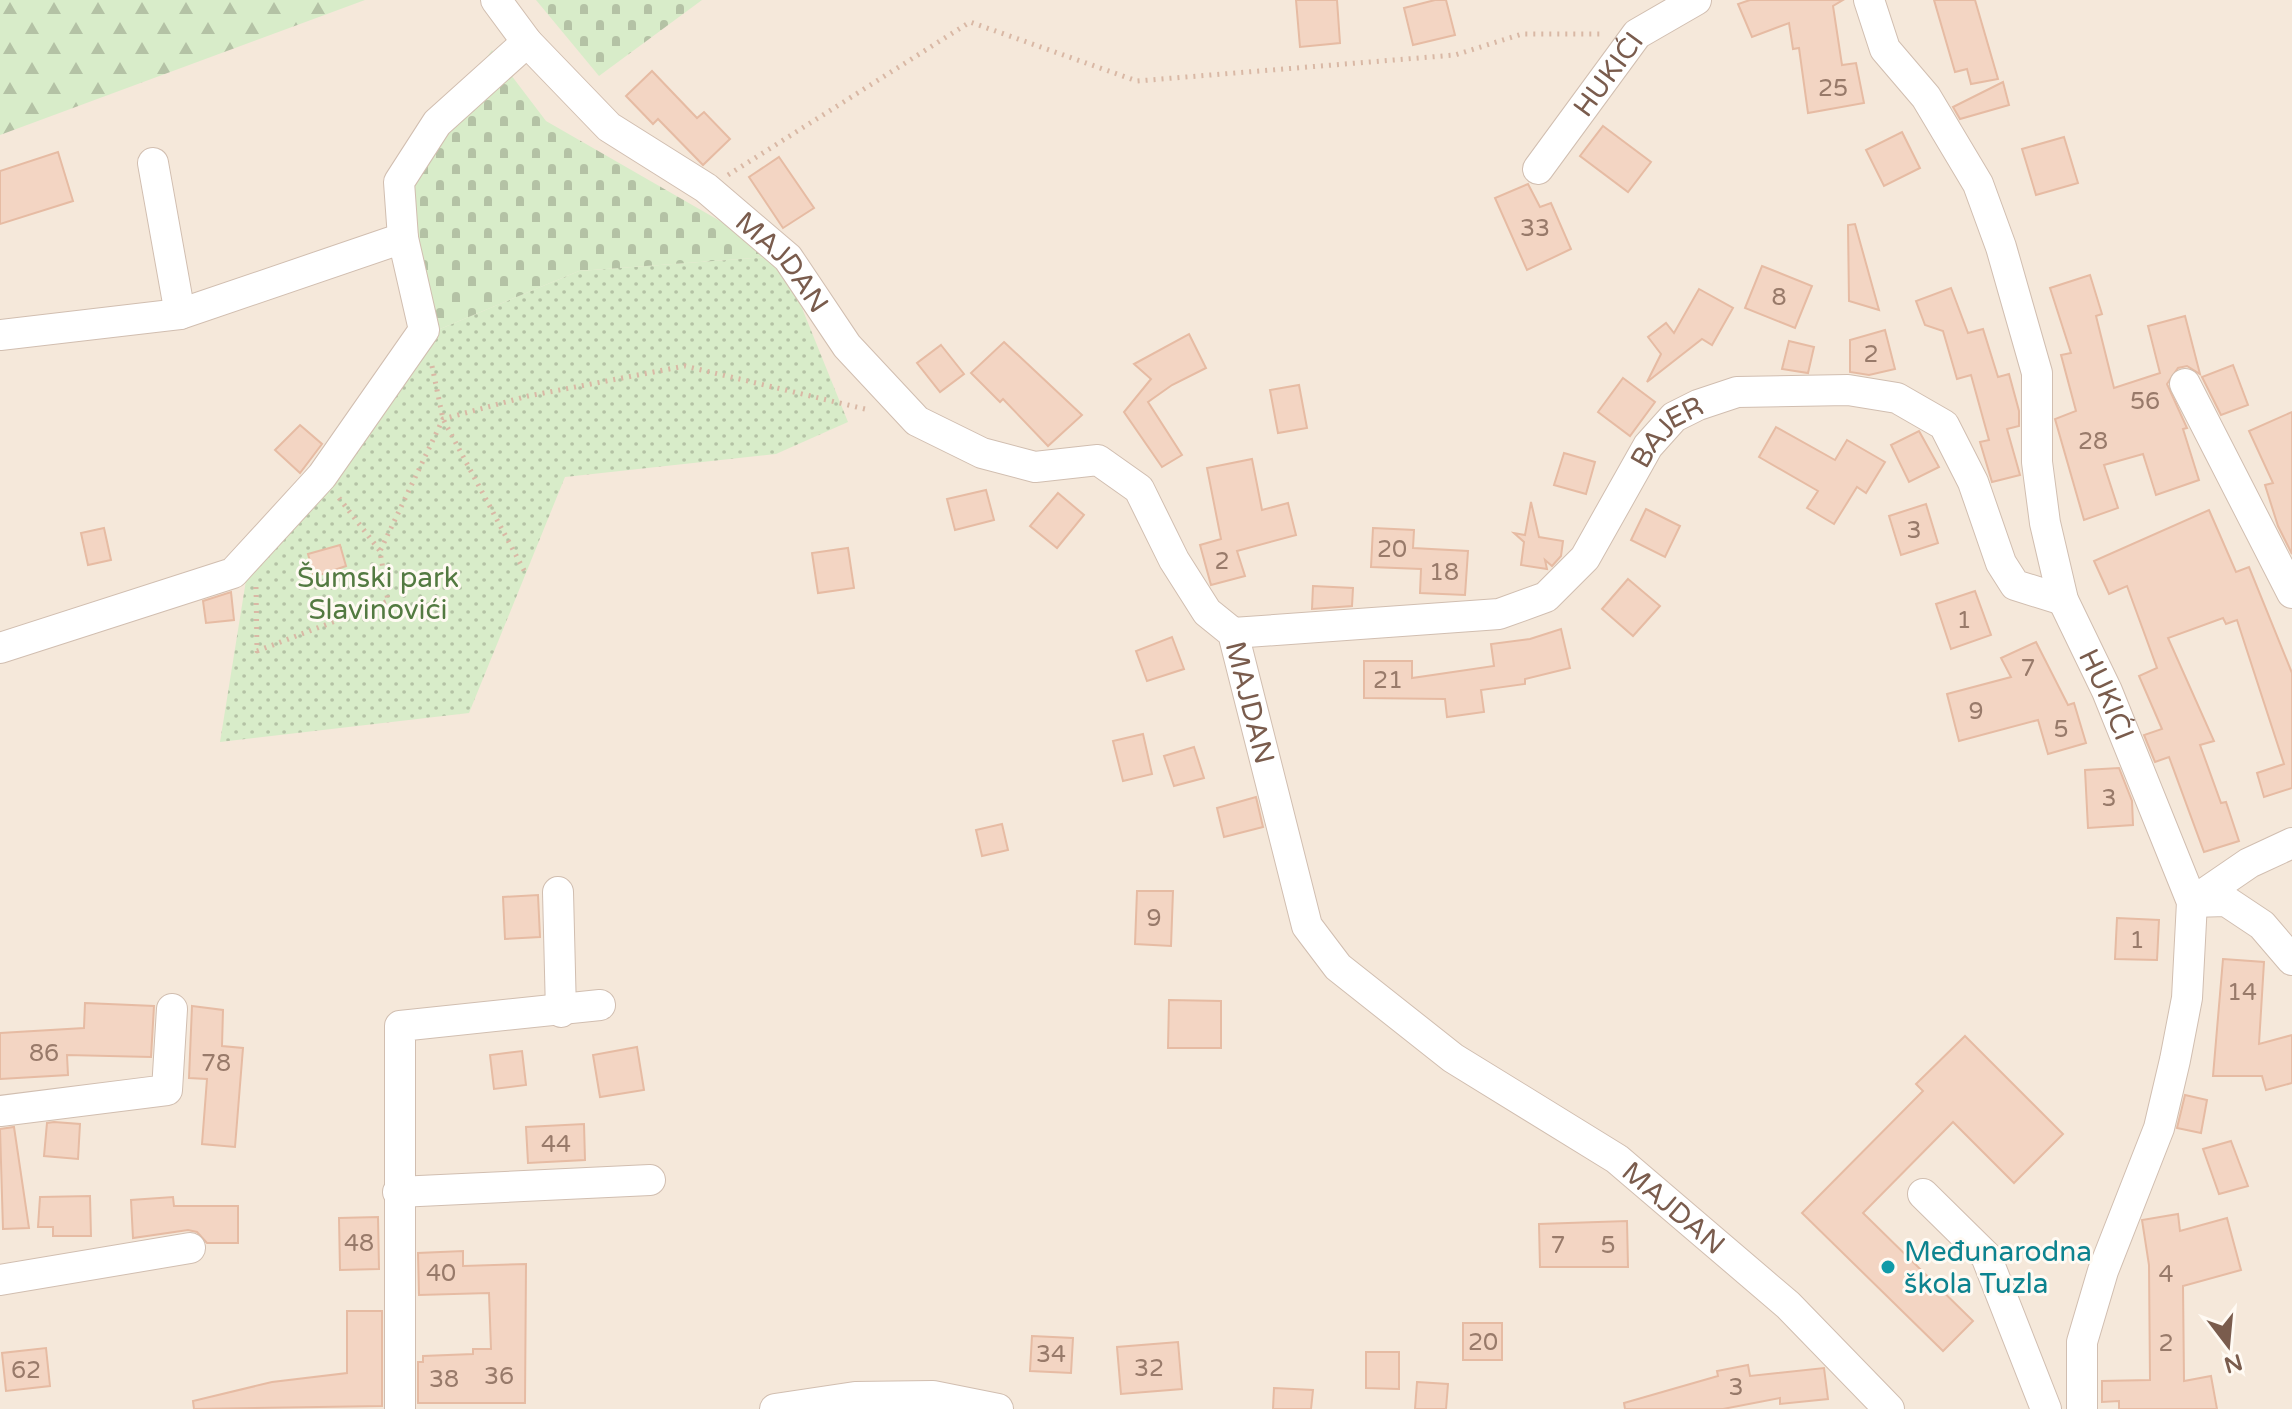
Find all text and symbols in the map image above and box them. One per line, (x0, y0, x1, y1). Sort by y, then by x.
street label: HUKIĆI (1566, 25, 1651, 123)
house number: 25 (1818, 74, 1848, 103)
street label: MAJDAN (728, 205, 836, 319)
house number: 33 (1520, 214, 1550, 243)
house number: 8 (1771, 283, 1787, 312)
house number: 2 (1863, 340, 1879, 369)
house number: 56 (2130, 387, 2160, 416)
street label: BAJER (1623, 389, 1709, 474)
house number: 28 (2078, 427, 2108, 456)
house number: 3 (1906, 516, 1922, 545)
house number: 20 (1377, 535, 1407, 564)
house number: 2 (1214, 547, 1230, 576)
house number: 18 (1429, 558, 1459, 587)
park label: Šumski park Slavinovići (297, 561, 459, 627)
house number: 1 (1956, 606, 1972, 635)
street label: MAJDAN (1218, 638, 1281, 768)
street label: HUKIĆI (2071, 643, 2141, 745)
house number: 7 (2020, 654, 2036, 683)
house number: 21 (1373, 666, 1403, 695)
house number: 9 (1968, 697, 1984, 726)
house number: 5 (2053, 715, 2069, 744)
house number: 3 (2101, 784, 2117, 813)
house number: 9 (1146, 904, 1162, 933)
house number: 1 (2129, 926, 2145, 955)
house number: 14 (2227, 978, 2257, 1007)
house number: 86 (29, 1039, 59, 1068)
house number: 78 (201, 1049, 231, 1078)
house number: 44 (541, 1130, 571, 1159)
street label: MAJDAN (1615, 1155, 1732, 1262)
house number: 48 (344, 1229, 374, 1258)
house number: 7 (1550, 1231, 1566, 1260)
house number: 5 (1600, 1231, 1616, 1260)
place label: Međunarodna škola Tuzla (1904, 1235, 2092, 1301)
marker: Međunarodna škola Tuzla (1879, 1258, 1897, 1276)
house number: 40 (426, 1259, 456, 1288)
house number: 4 (2158, 1260, 2174, 1289)
north arrow (2188, 1305, 2268, 1385)
house number: 20 (1468, 1328, 1498, 1357)
house number: 2 (2158, 1329, 2174, 1358)
house number: 34 (1036, 1340, 1066, 1369)
text: N (2221, 1348, 2245, 1378)
house number: 32 (1134, 1354, 1164, 1383)
house number: 62 (11, 1356, 41, 1385)
house number: 36 (484, 1362, 514, 1391)
house number: 38 (429, 1365, 459, 1394)
house number: 3 (1728, 1373, 1744, 1402)

